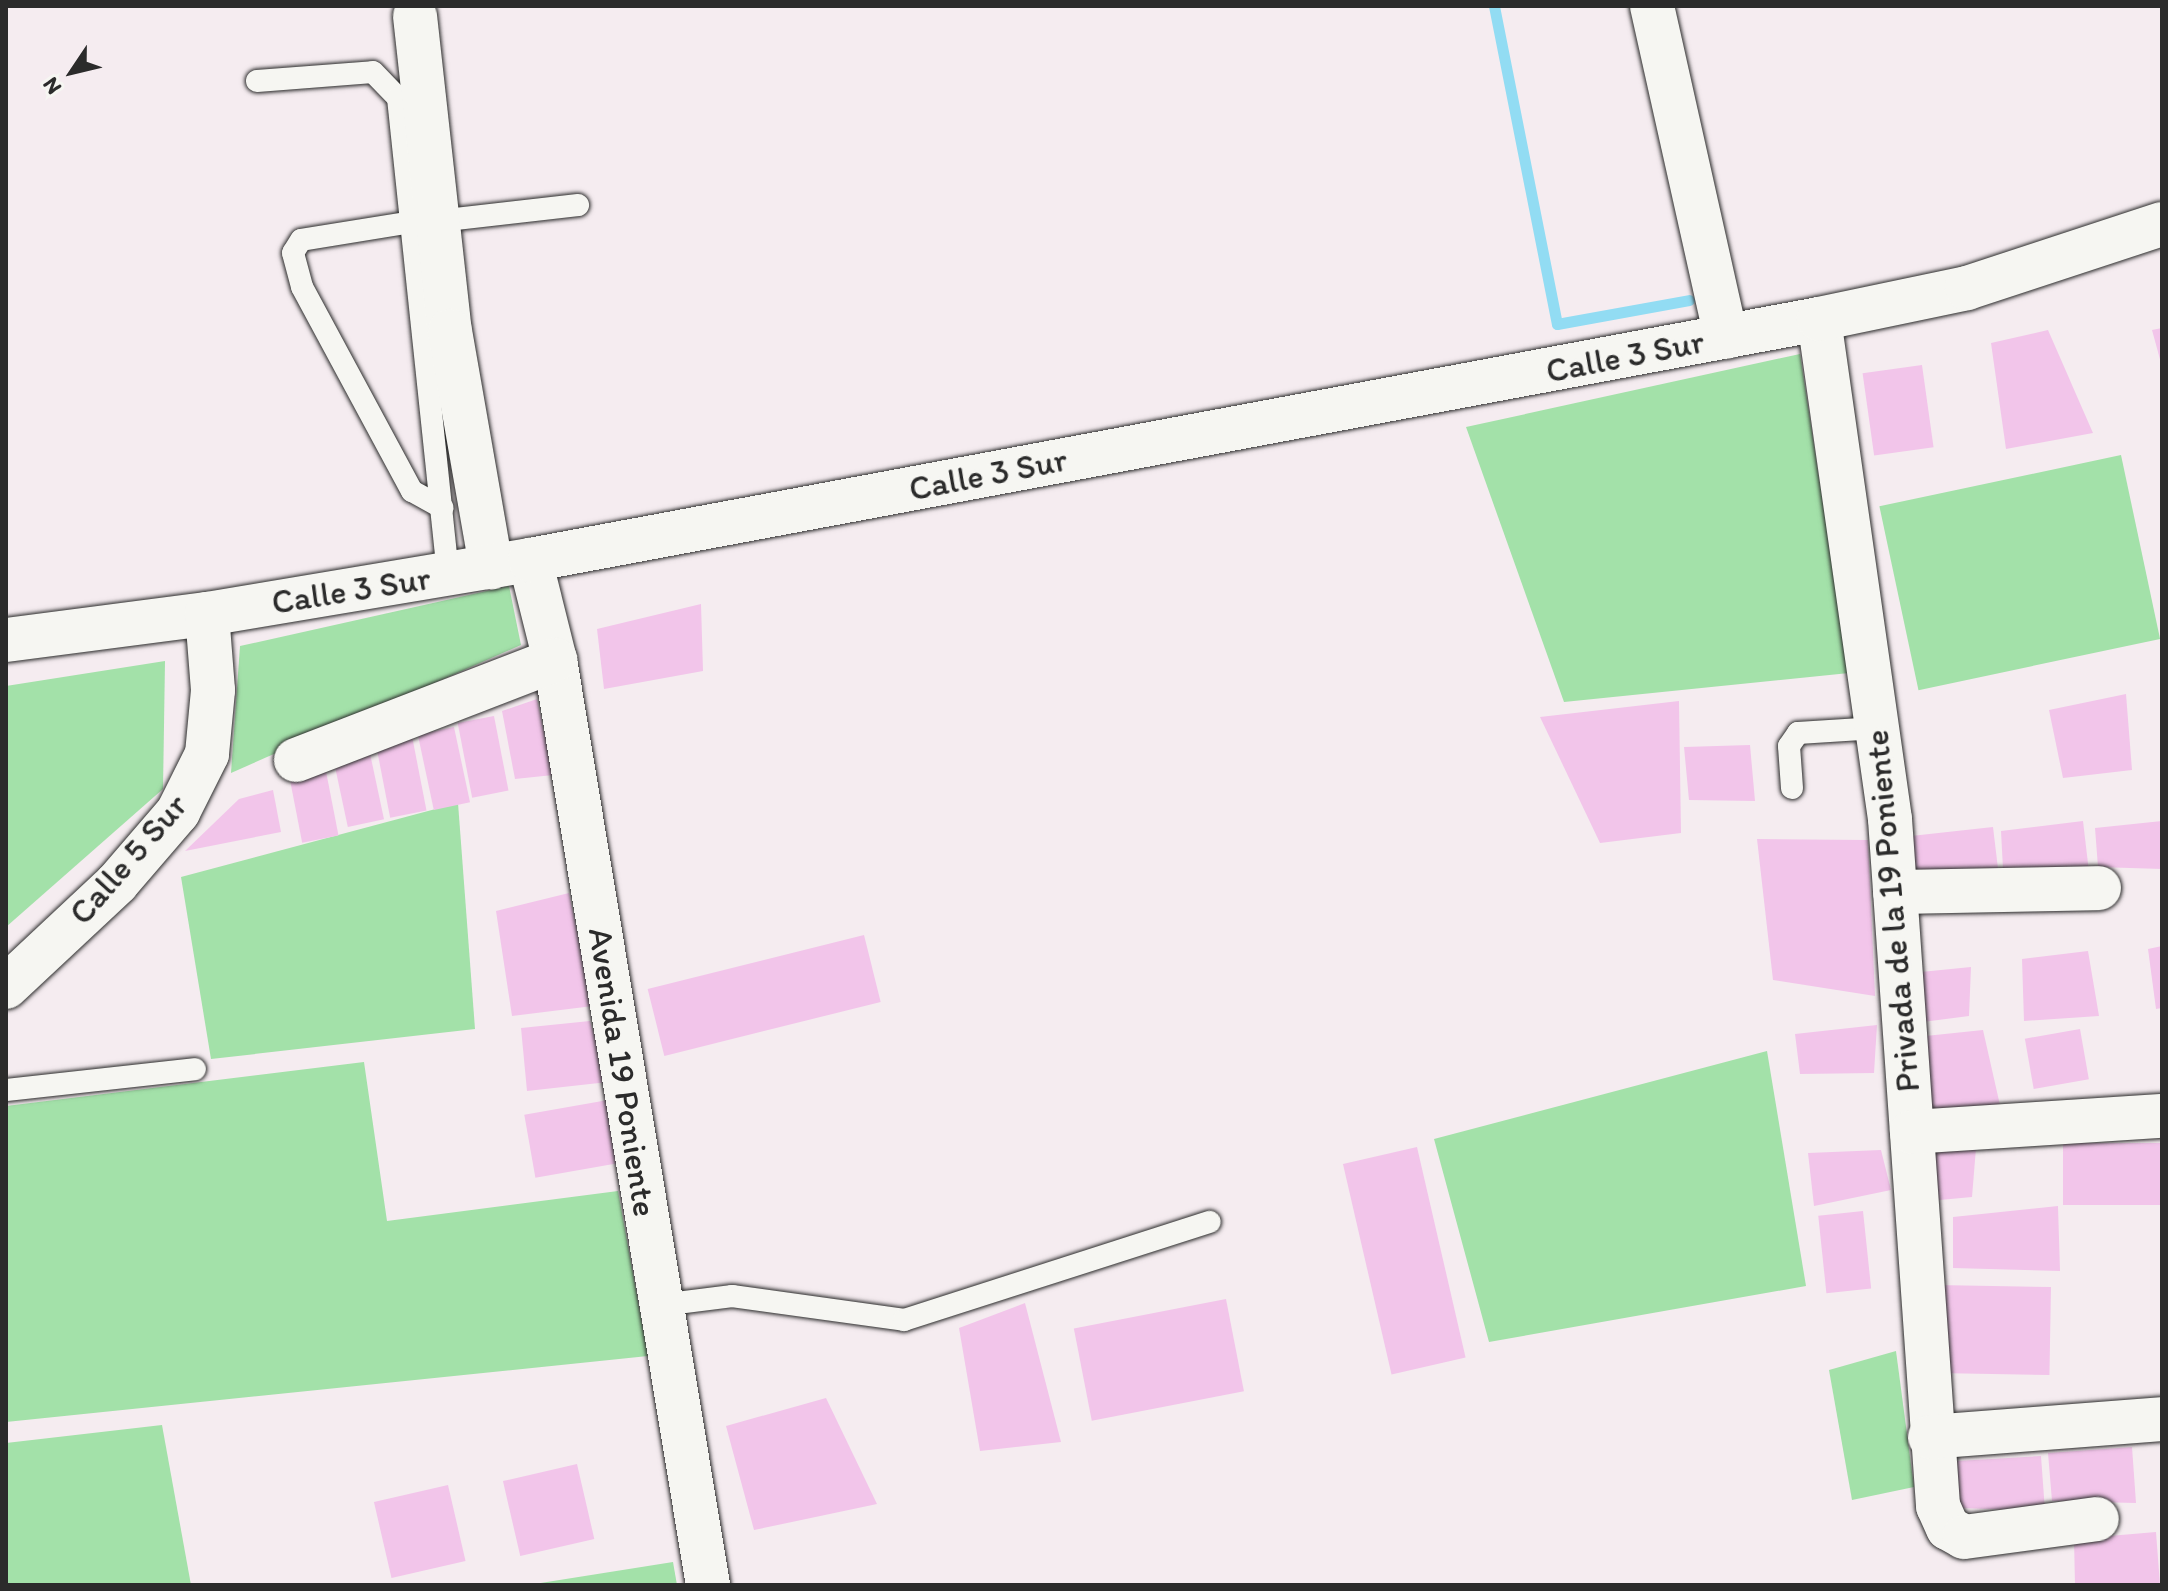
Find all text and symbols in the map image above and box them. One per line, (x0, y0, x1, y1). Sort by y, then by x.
north arrow (32, 32, 112, 112)
text: N (37, 72, 67, 100)
street label: Calle 3 Sur (1542, 321, 1708, 391)
street label: Calle 3 Sur (905, 439, 1071, 509)
street label: Calle 3 Sur (269, 557, 433, 623)
street label: Privada de la 19 Poniente (1856, 728, 1928, 1094)
street label: Calle 5 Sur (60, 785, 196, 933)
street label: Avenida 19 Poniente (580, 924, 666, 1220)

